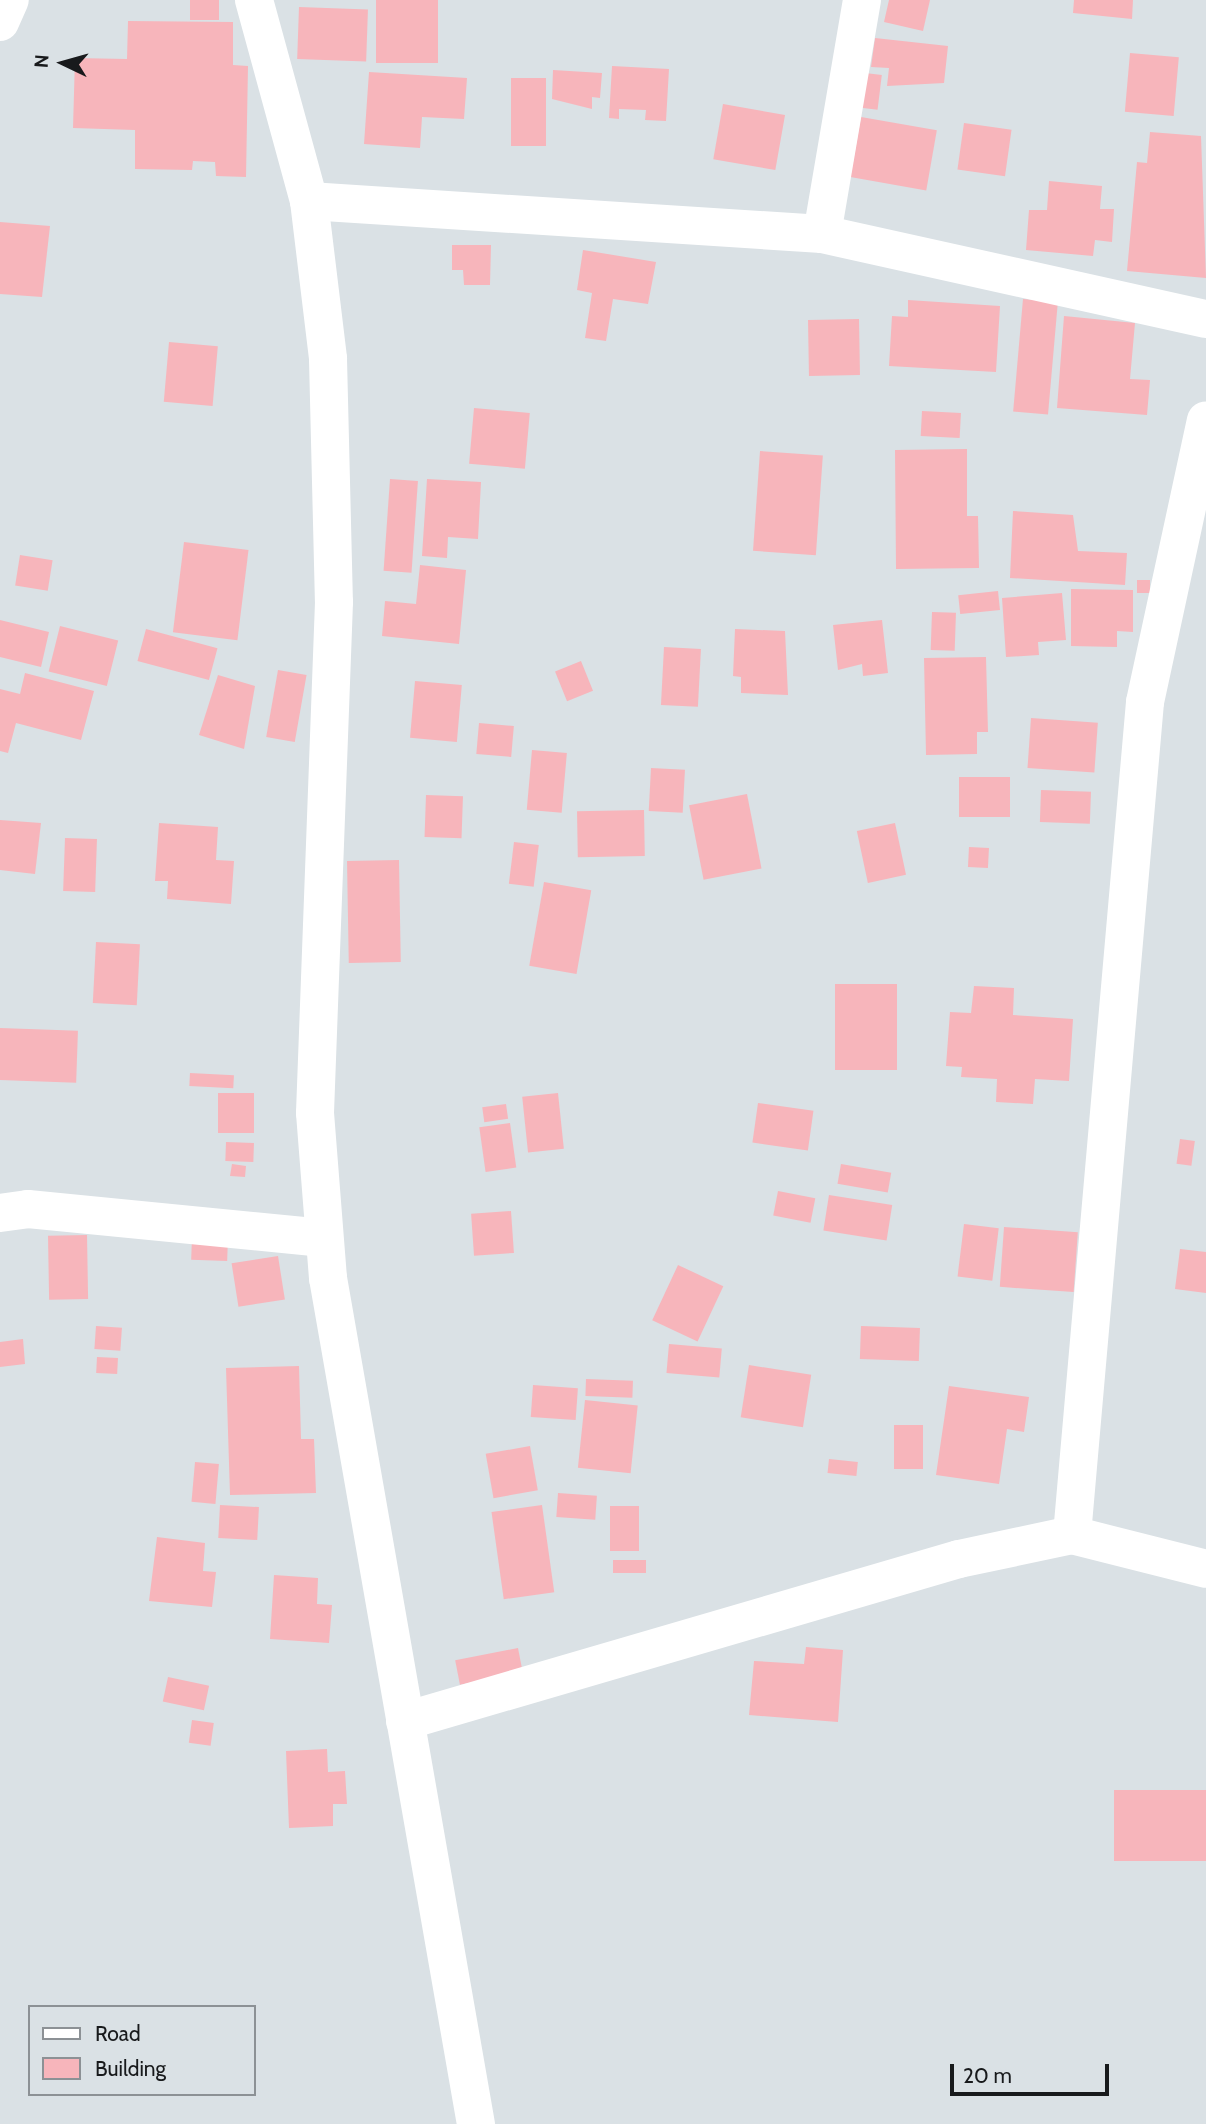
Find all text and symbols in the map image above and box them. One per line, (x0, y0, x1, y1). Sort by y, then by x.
north arrow (28, 28, 98, 98)
text: N (30, 53, 54, 69)
legend (28, 2005, 256, 2096)
text: Road (95, 2021, 141, 2046)
scale bar (954, 2050, 1113, 2094)
text: Building (95, 2056, 166, 2081)
text: 20 m (963, 2063, 1012, 2088)

